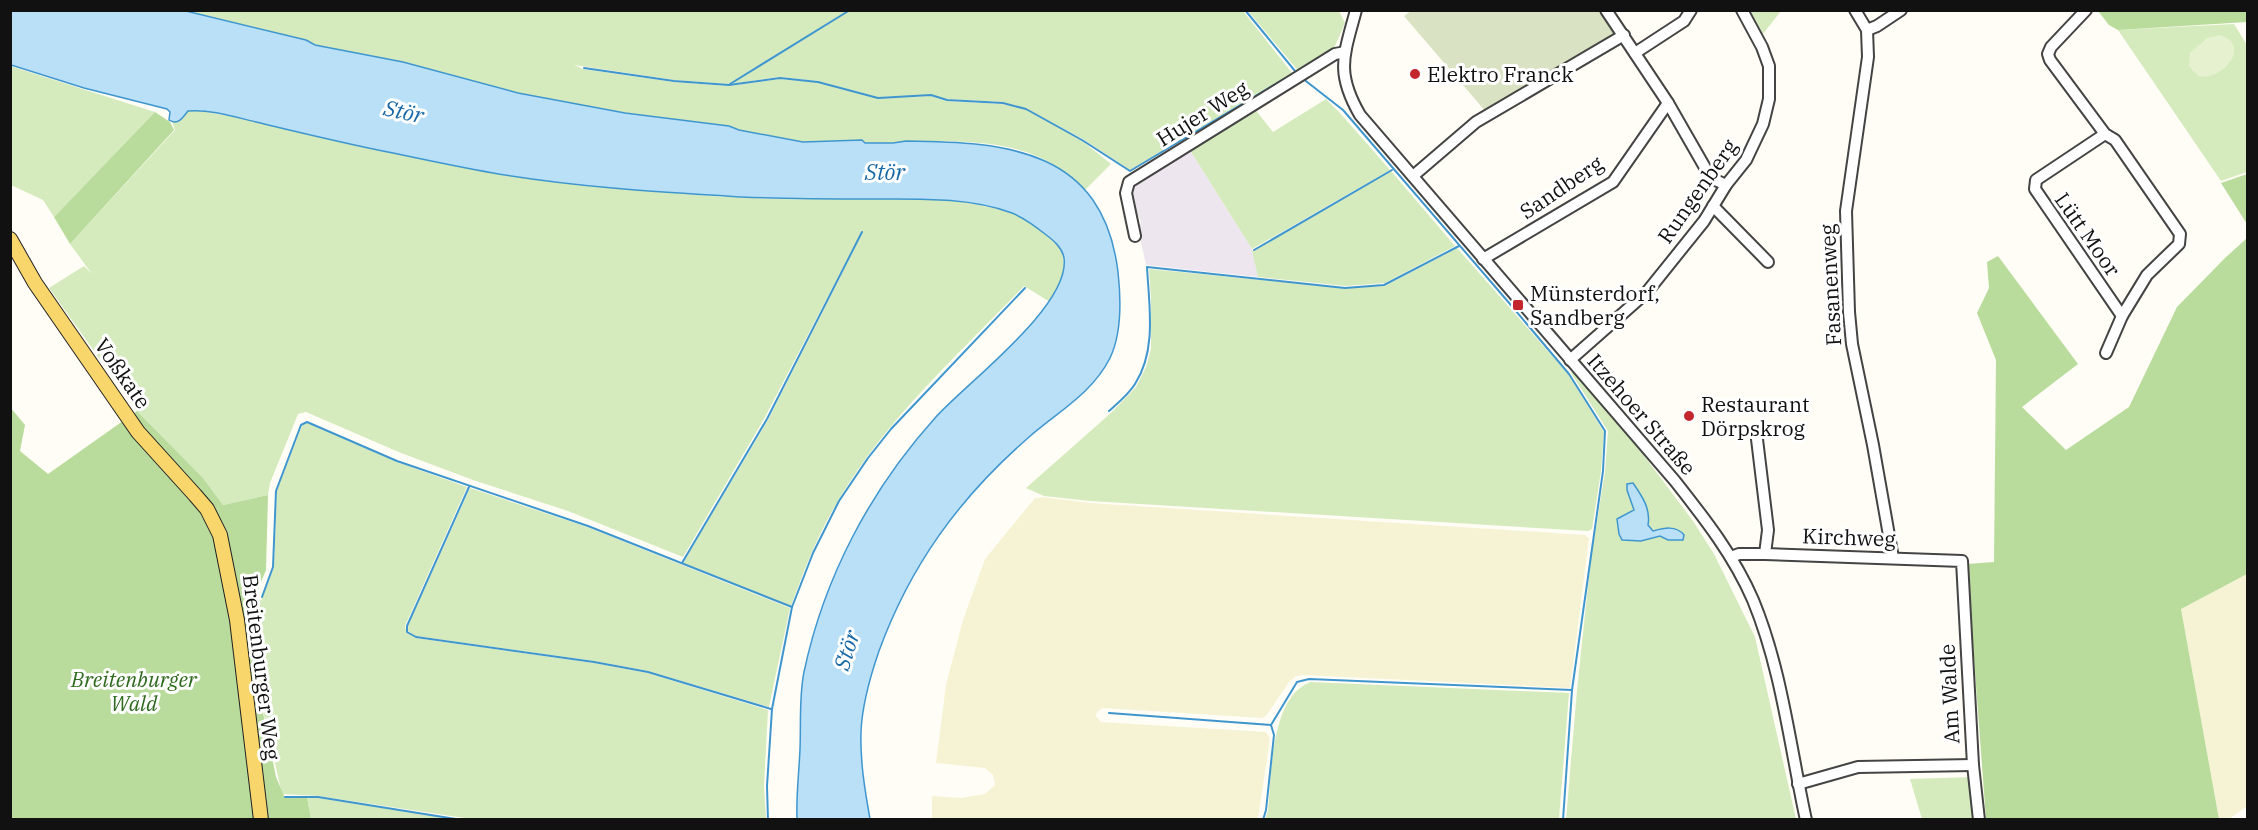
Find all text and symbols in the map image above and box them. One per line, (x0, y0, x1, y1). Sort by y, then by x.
place label: Elektro Franck (1427, 60, 1574, 88)
marker: Elektro Franck (1408, 67, 1422, 81)
street label: Hujer Weg (1151, 73, 1254, 152)
water label: Stör (380, 92, 428, 130)
street label: Rungenberg (1651, 133, 1744, 249)
street label: Sandberg (1514, 149, 1609, 225)
water label: Stör (864, 157, 907, 186)
street label: Lütt Moor (2049, 187, 2127, 282)
street label: Fasanenweg (1813, 223, 1847, 347)
place label: Münsterdorf, Sandberg (1530, 279, 1660, 331)
marker: Münsterdorf, Sandberg (1511, 298, 1525, 312)
street label: Voßkate (89, 332, 157, 414)
street label: Itzehoer Straße (1581, 347, 1703, 481)
place label: Restaurant Dörpskrog (1701, 390, 1810, 442)
marker: Restaurant Dörpskrog (1682, 409, 1696, 423)
street label: Kirchweg (1802, 521, 1897, 553)
street label: Breitenburger Weg (237, 572, 287, 762)
water label: Stör (826, 625, 866, 674)
street label: Am Walde (1932, 643, 1966, 745)
park label: Breitenburger Wald (70, 665, 198, 717)

